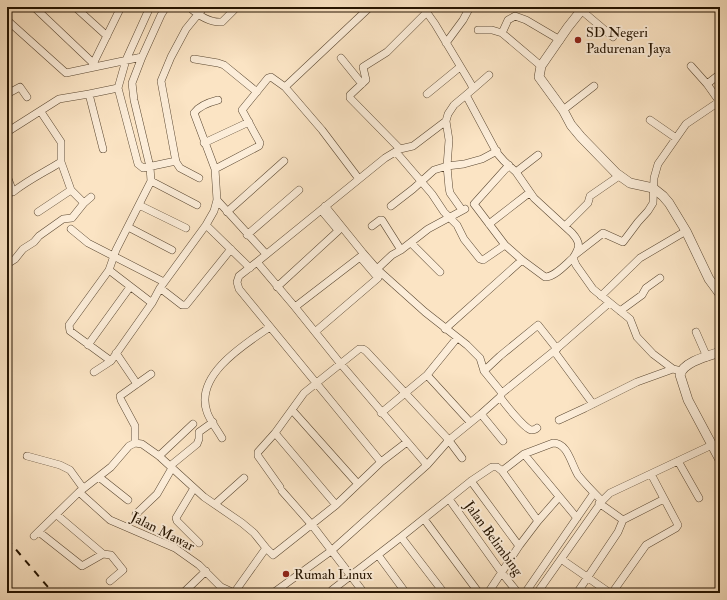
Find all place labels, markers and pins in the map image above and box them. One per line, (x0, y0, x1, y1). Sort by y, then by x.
place label: SD Negeri Padurenan Jaya (586, 24, 671, 58)
marker: SD Negeri Padurenan Jaya (573, 35, 583, 45)
place label: Rumah Linux (294, 566, 373, 583)
marker: Rumah Linux (281, 569, 291, 579)

